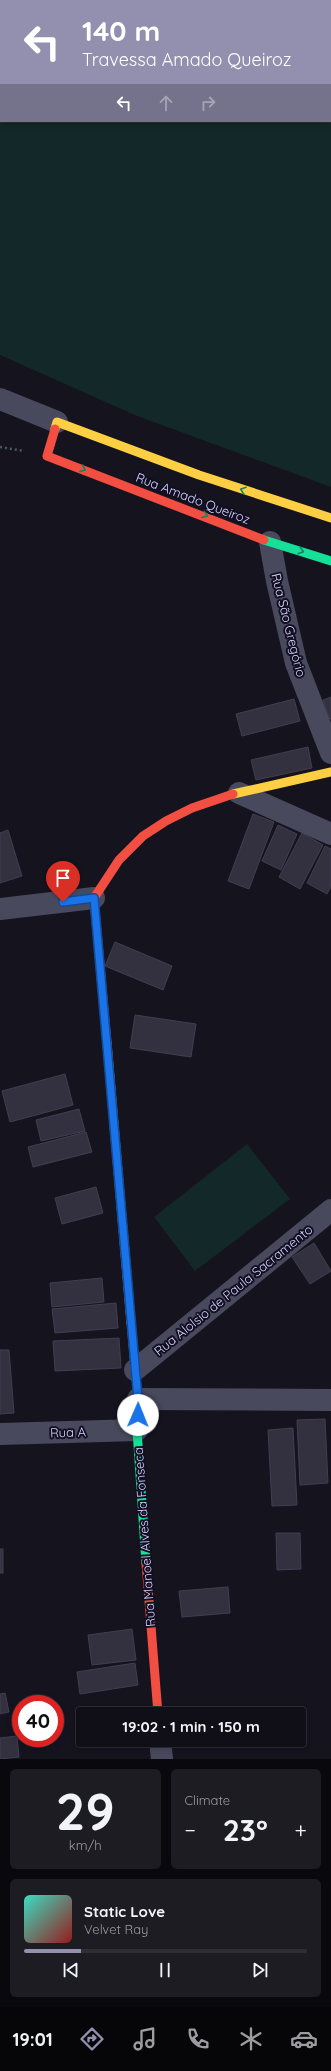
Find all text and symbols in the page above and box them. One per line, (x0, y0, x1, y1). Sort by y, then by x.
text: 140 m (82, 13, 160, 48)
icon: left (16, 16, 68, 68)
text: Travessa Amado Queiroz (82, 48, 291, 71)
icon: left (113, 92, 135, 114)
icon: ahead (155, 92, 177, 114)
icon: right (197, 92, 219, 114)
one-way arrow (79, 465, 86, 473)
street label: Rua Amado Queiroz (134, 469, 252, 527)
one-way arrow (239, 486, 246, 494)
one-way arrow (201, 511, 208, 519)
one-way arrow (297, 546, 304, 555)
street label: Rua São Gregório (268, 571, 310, 679)
pin (46, 861, 80, 902)
icon: arrive (52, 867, 74, 889)
street label: Rua Alolsio de Paula Sacramento (150, 1221, 316, 1359)
position arrow (117, 1394, 159, 1436)
street label: Rua A (50, 1423, 87, 1441)
street label: Rua Manoel Alves da Fonseca (130, 1447, 158, 1627)
speed limit sign: 40 (12, 1695, 64, 1747)
text: 19:02 · 1 min · 150 m (122, 1717, 260, 1736)
text: 29 (56, 1778, 115, 1843)
text: Climate (185, 1792, 230, 1808)
text: 23° (223, 1811, 268, 1849)
text: − (185, 1816, 196, 1844)
text: + (295, 1816, 307, 1844)
text: km/h (69, 1837, 102, 1853)
text: Static Love (84, 1902, 165, 1921)
text: Velvet Ray (84, 1921, 149, 1937)
icon: previous (60, 1959, 82, 1981)
icon: pause (154, 1959, 176, 1981)
icon: next (249, 1959, 271, 1981)
icon: directions (78, 2025, 106, 2053)
icon: music (131, 2025, 159, 2053)
icon: phone (184, 2025, 212, 2053)
icon: climate (237, 2025, 265, 2053)
icon: car (290, 2025, 318, 2053)
text: 19:01 (13, 2028, 53, 2051)

